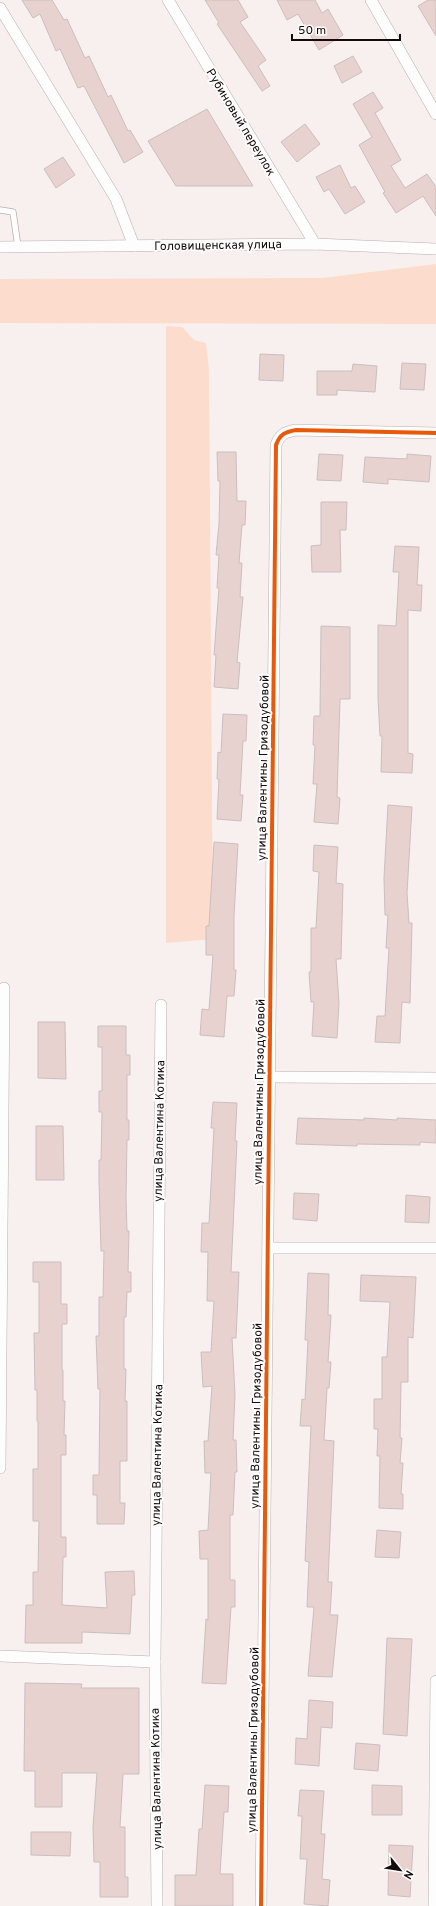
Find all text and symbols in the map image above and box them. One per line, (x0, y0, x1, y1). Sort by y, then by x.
scale bar (292, 16, 400, 42)
text: 50 m (298, 23, 326, 39)
street label: Рубиновый переулок (202, 66, 279, 179)
street label: Головищенская улица (154, 237, 282, 255)
street label: улица Валентины Гризодубовой (254, 675, 274, 861)
street label: улица Валентины Гризодубовой (250, 999, 270, 1185)
street label: улица Валентина Котика (151, 1060, 169, 1202)
street label: улица Валентины Гризодубовой (247, 1323, 267, 1509)
street label: улица Валентина Котика (149, 1384, 167, 1526)
street label: улица Валентины Гризодубовой (244, 1647, 264, 1833)
street label: улица Валентина Котика (148, 1708, 166, 1850)
north arrow (380, 1850, 420, 1890)
text: N (400, 1868, 416, 1881)

